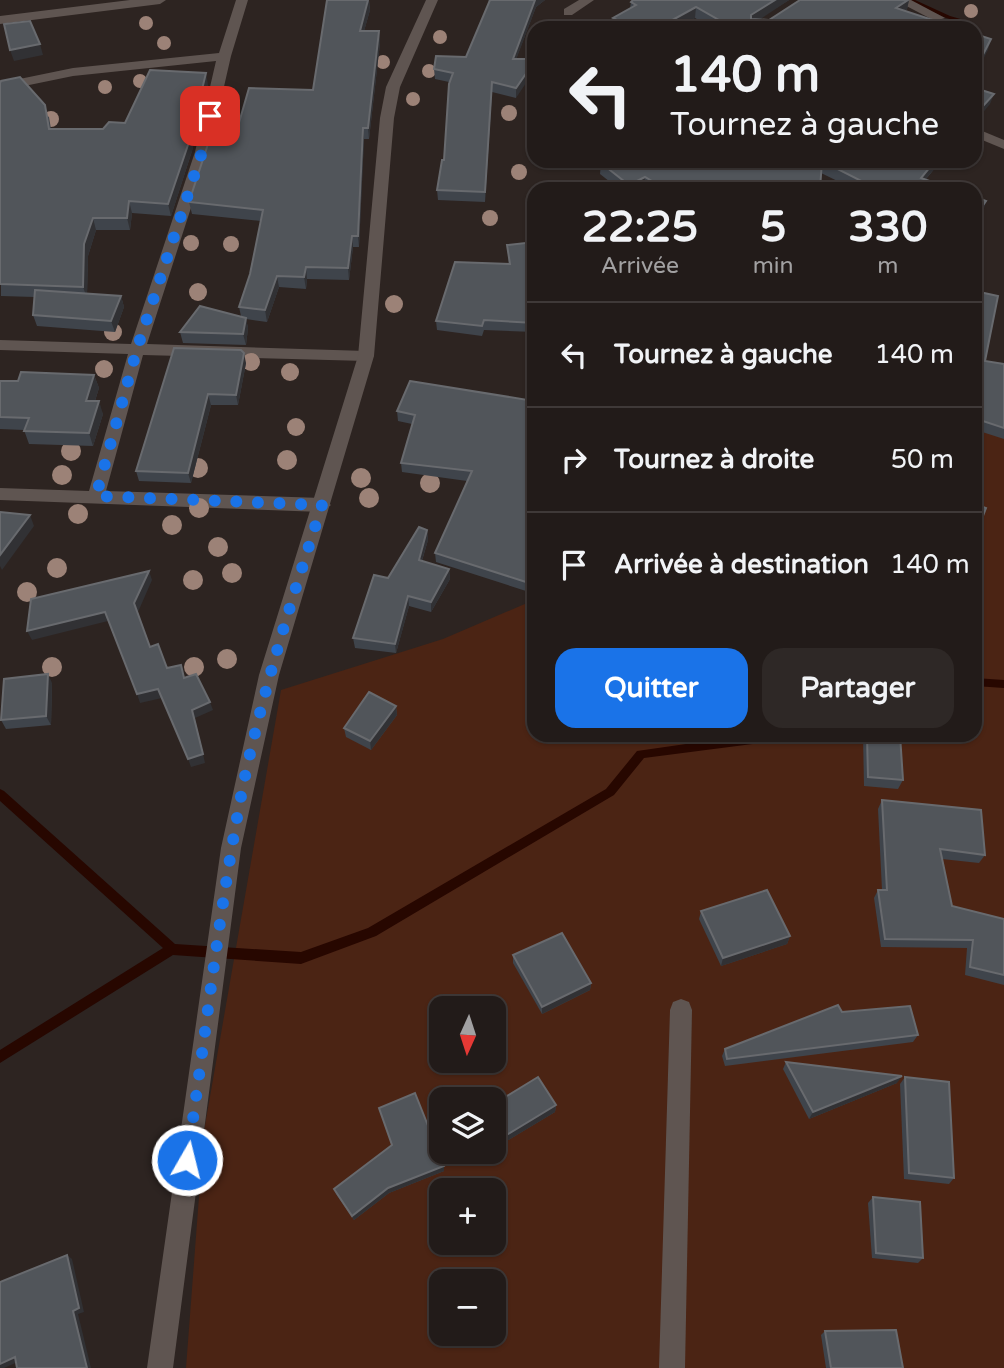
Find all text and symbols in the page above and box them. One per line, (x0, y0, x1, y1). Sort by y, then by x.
text: 140 m (670, 46, 820, 105)
icon: left (555, 49, 646, 140)
pin (180, 86, 240, 146)
icon: arrive (191, 97, 229, 135)
text: Tournez à gauche (670, 106, 939, 144)
text: 22:25 (582, 202, 698, 253)
text: 5 (760, 202, 786, 253)
text: 330 (848, 202, 927, 253)
text: Arrivée (601, 252, 679, 280)
text: min (753, 252, 794, 280)
text: m (877, 252, 898, 280)
icon: left (555, 336, 593, 374)
text: Tournez à gauche (614, 339, 833, 370)
text: 140 m (874, 339, 954, 370)
icon: right (555, 441, 593, 479)
text: Tournez à droite (614, 444, 814, 475)
text: 50 m (891, 444, 954, 475)
icon: arrive (555, 546, 593, 584)
text: Arrivée à destination (614, 549, 869, 580)
text: 140 m (890, 549, 970, 580)
button: Quitter (555, 648, 748, 728)
button: Partager (762, 648, 954, 728)
north arrow (429, 996, 506, 1073)
map controls (429, 996, 506, 1346)
button: layers (429, 1087, 506, 1164)
position arrow (150, 1123, 224, 1197)
button: + (429, 1178, 506, 1255)
button: − (429, 1269, 506, 1346)

